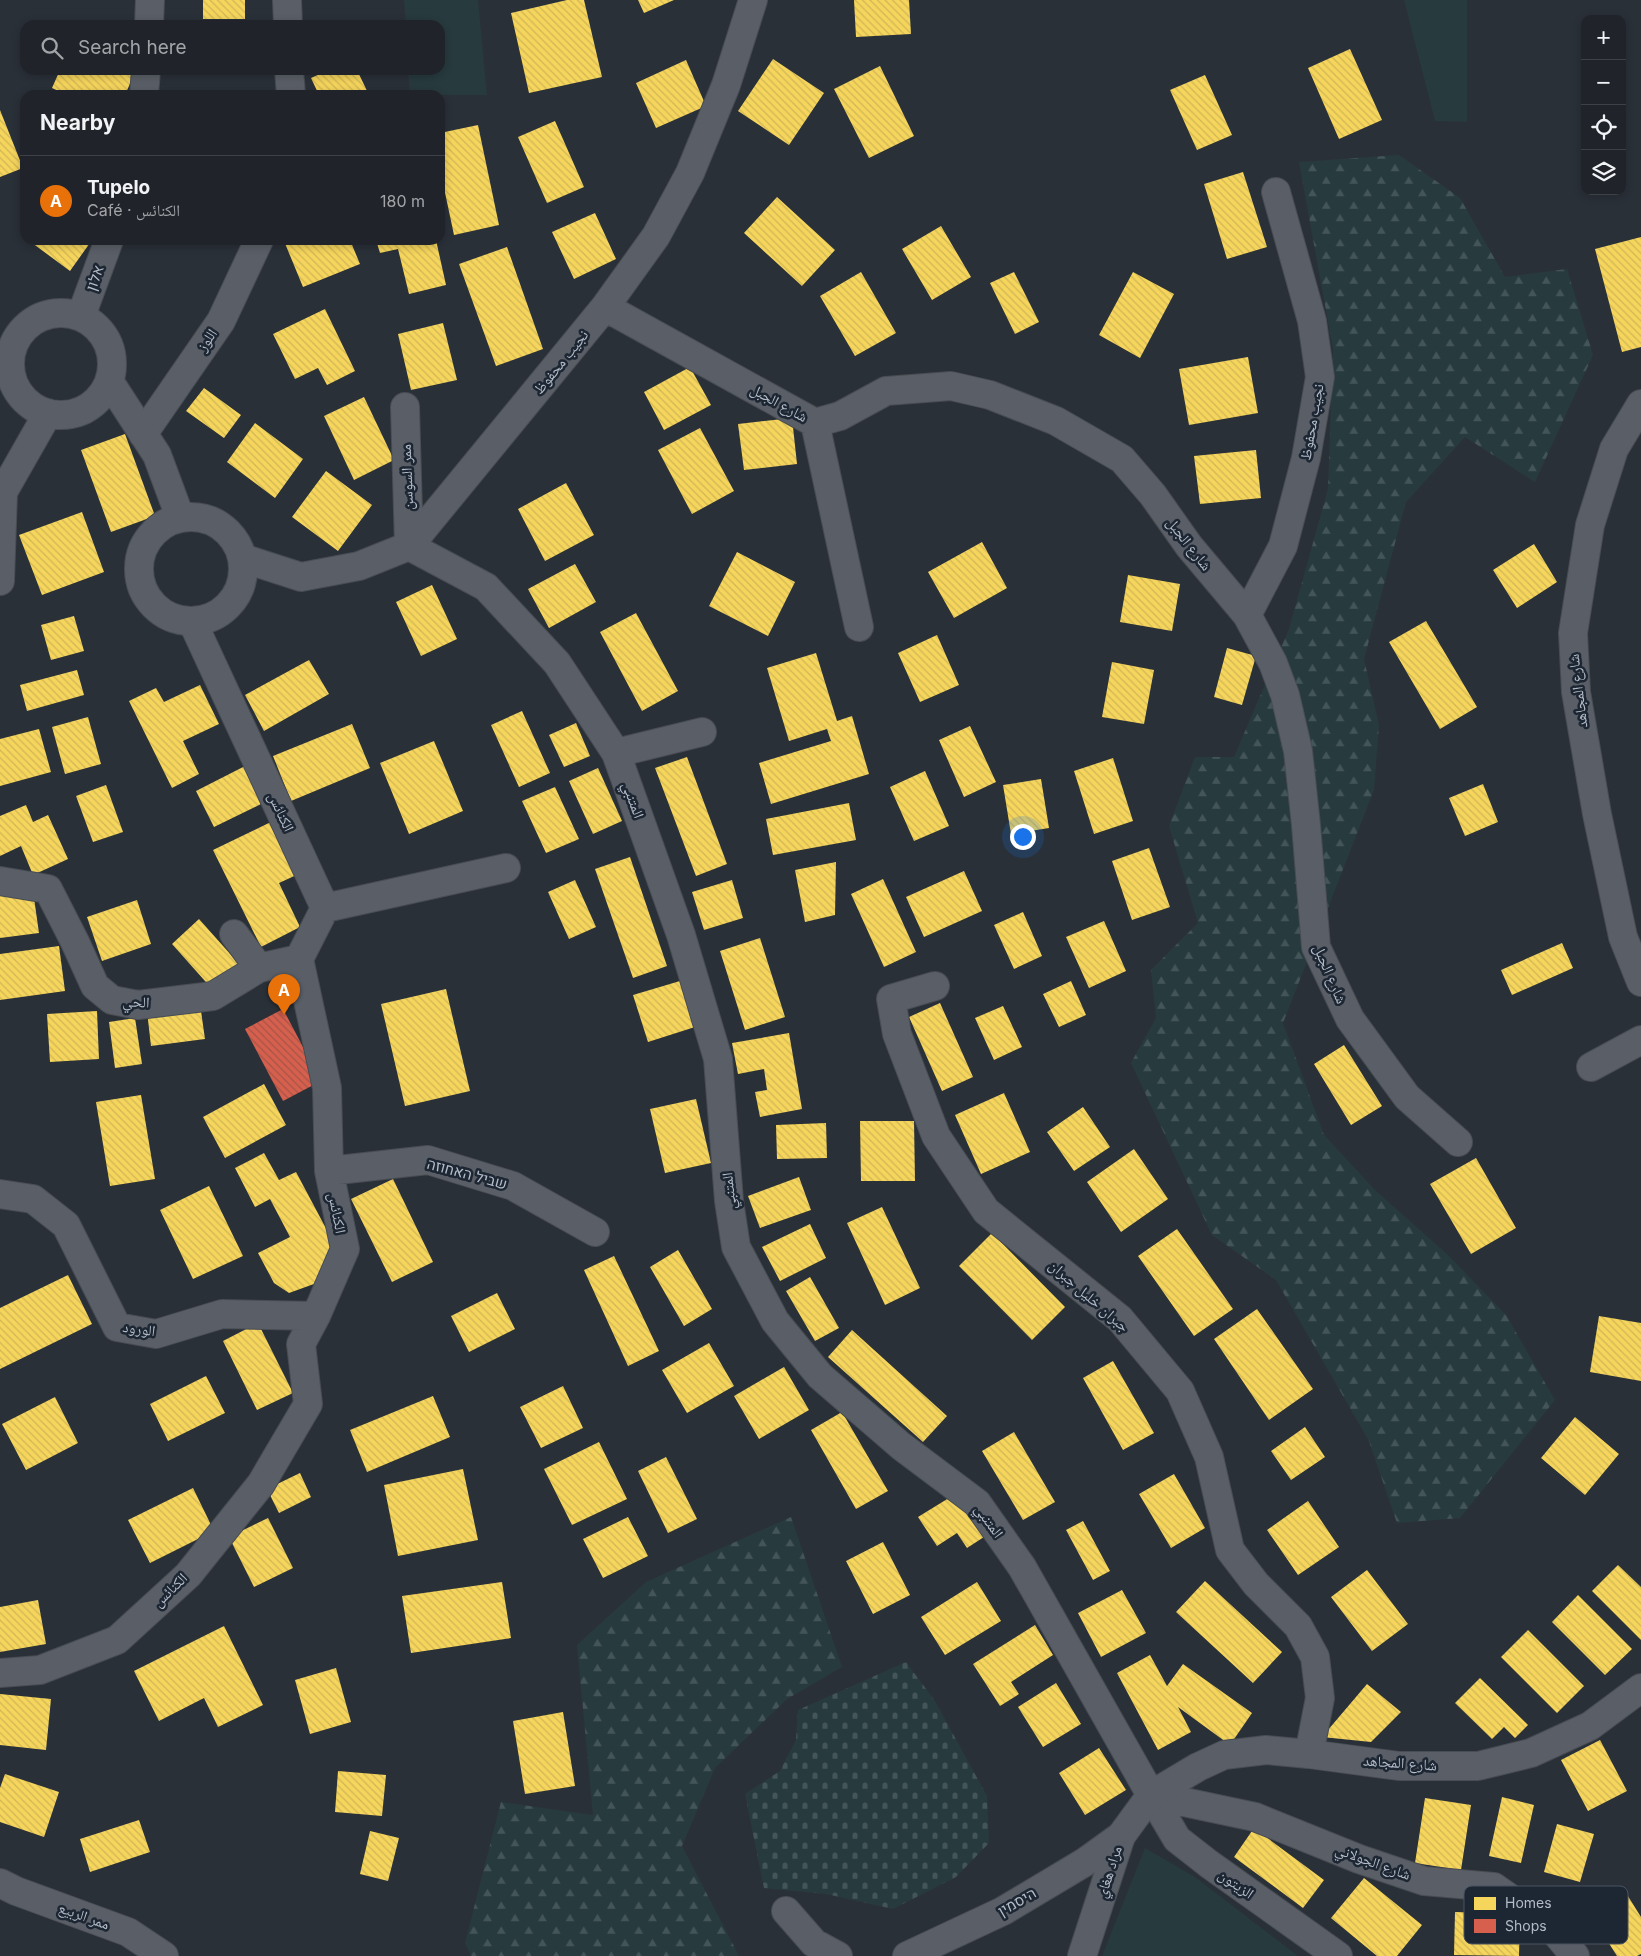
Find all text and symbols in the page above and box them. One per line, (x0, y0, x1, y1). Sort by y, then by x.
map controls (1581, 15, 1626, 195)
button: + (1581, 15, 1626, 60)
search box (20, 20, 445, 75)
icon: search (38, 34, 66, 62)
text: Search here (78, 36, 187, 59)
button: − (1581, 60, 1626, 105)
button: locate (1581, 105, 1626, 150)
text: Nearby (40, 110, 115, 135)
button: layers (1581, 150, 1626, 195)
text: Tupelo (87, 176, 150, 199)
text: A (50, 191, 62, 211)
text: 180 m (380, 191, 425, 211)
text: Café · الكنائس (87, 200, 180, 220)
street label: אלון (81, 262, 108, 293)
street label: اللوز (192, 325, 221, 355)
street label: نجيب محفوظ (529, 326, 592, 398)
street label: شارع الجبل (747, 379, 811, 427)
street label: نجيب محفوظ (1295, 382, 1328, 462)
street label: ممر السوسن (396, 444, 418, 510)
street label: شارع الجبل (1162, 513, 1216, 575)
street label: شارع المجاهد (1564, 653, 1592, 729)
street label: المتنبي (616, 779, 649, 822)
street label: الكنائس (263, 789, 299, 835)
your location (1010, 824, 1036, 850)
street label: شارع الجبل (1309, 941, 1352, 1007)
pin: A (268, 974, 300, 1015)
street label: الحي (122, 991, 150, 1015)
street label: שביל האחוזה (425, 1154, 509, 1193)
street label: المتنبي (717, 1171, 743, 1211)
street label: الكنائس (323, 1191, 351, 1235)
street label: جبران خليل جبران (1044, 1255, 1134, 1337)
street label: الورود (122, 1317, 157, 1340)
street label: المتنبي (968, 1500, 1008, 1543)
street label: الكنائس (148, 1568, 192, 1612)
street label: شارع المجاهد (1362, 1750, 1438, 1776)
street label: شارع الجولاني (1332, 1839, 1414, 1887)
street label: مراد هغاي (1091, 1843, 1129, 1901)
street label: الزيتون (1214, 1865, 1258, 1903)
street label: היסמין (994, 1883, 1039, 1920)
legend (1464, 1886, 1628, 1944)
text: Homes (1505, 1894, 1552, 1911)
street label: ممر الربيع (56, 1898, 112, 1934)
text: Shops (1505, 1917, 1547, 1934)

